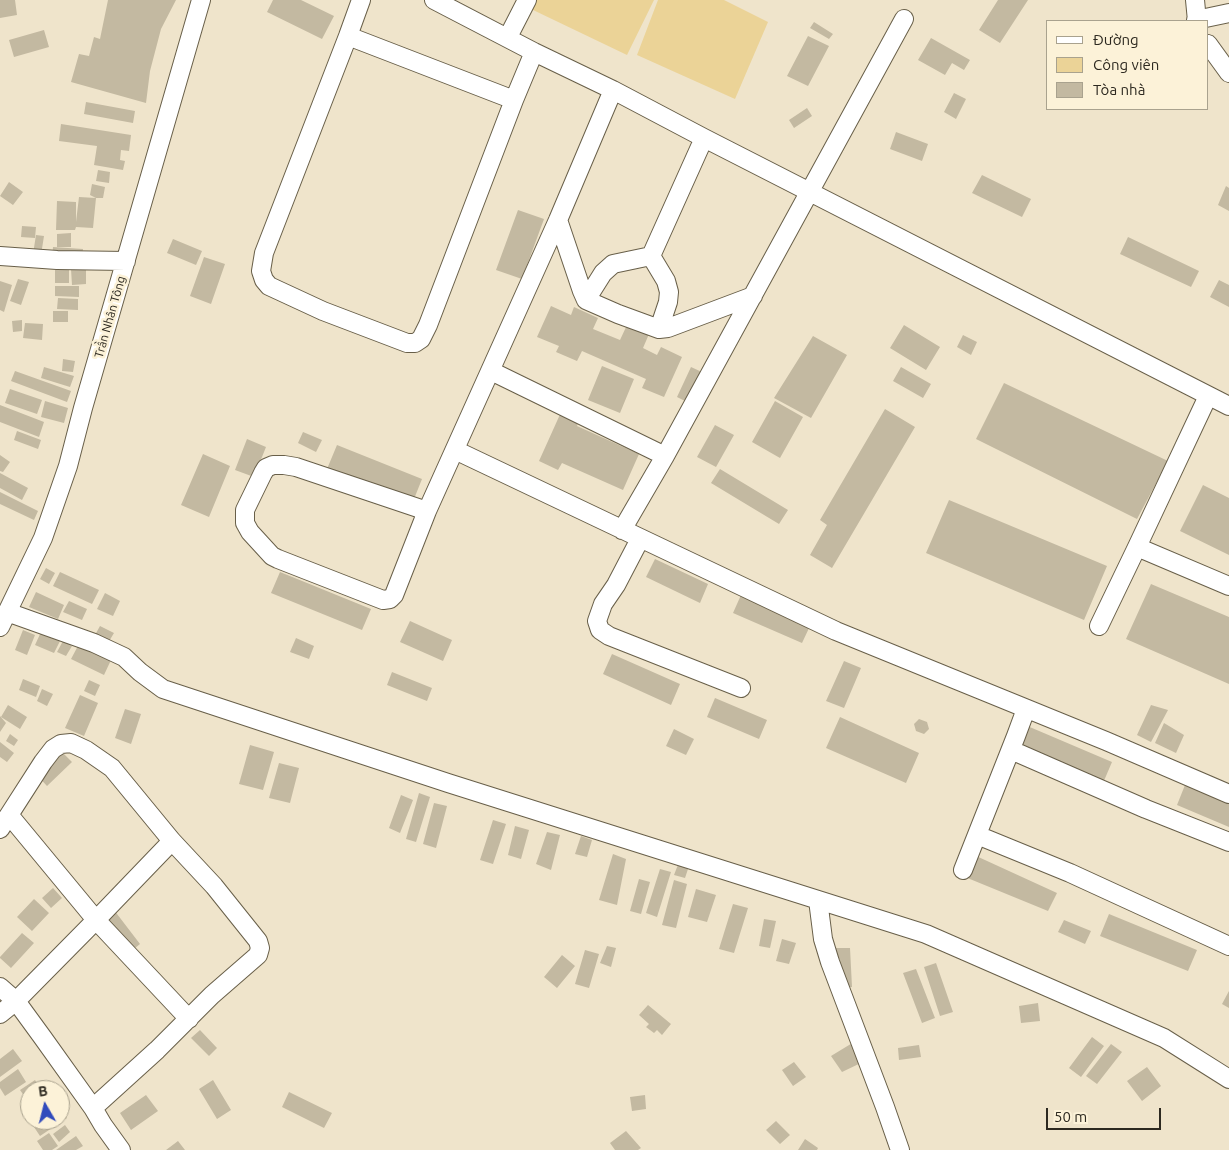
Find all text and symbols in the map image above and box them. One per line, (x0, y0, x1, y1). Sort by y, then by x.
legend (1046, 20, 1209, 110)
text: Đường (1093, 31, 1139, 48)
text: Công viên (1093, 56, 1159, 73)
text: Tòa nhà (1093, 81, 1145, 98)
street label: Trần Nhân Tông (91, 274, 129, 360)
north arrow (20, 1080, 70, 1130)
text: B (37, 1083, 49, 1100)
scale bar (1049, 1098, 1164, 1130)
text: 50 m (1054, 1108, 1087, 1125)

